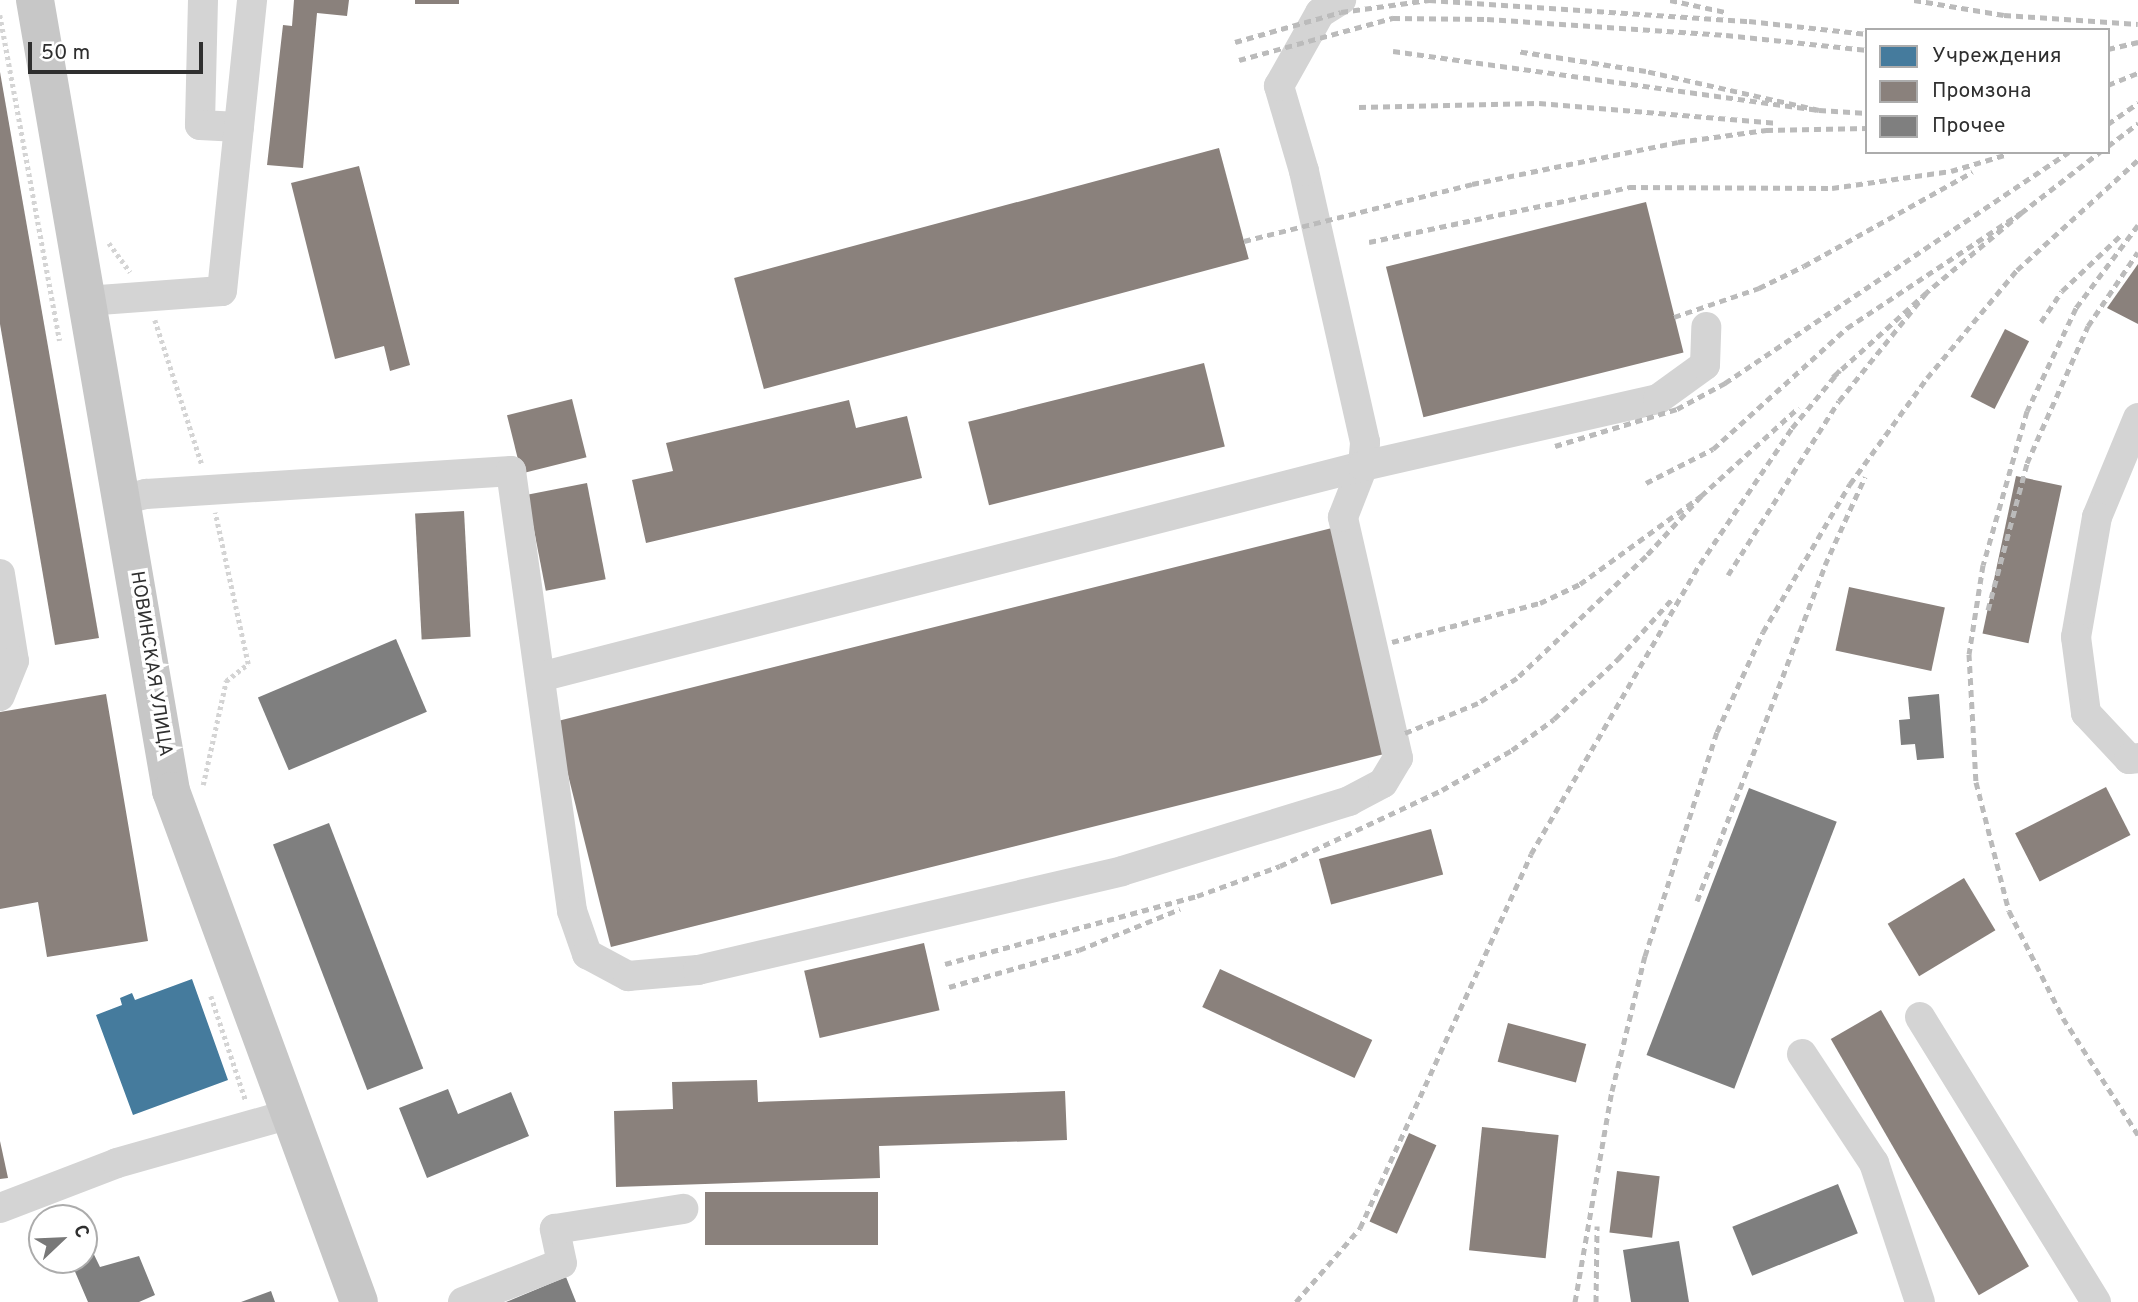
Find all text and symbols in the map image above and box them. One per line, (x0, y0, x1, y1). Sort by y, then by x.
scale bar (32, 28, 206, 72)
legend (1865, 28, 2110, 154)
text: 50 m (41, 40, 90, 67)
text: Учреждения (1932, 43, 2061, 70)
text: Промзона (1932, 78, 2031, 105)
text: Прочее (1932, 113, 2005, 140)
street label: НОВИНСКАЯ УЛИЦА (124, 570, 176, 758)
north arrow (28, 1204, 98, 1274)
text: С (67, 1221, 94, 1242)

